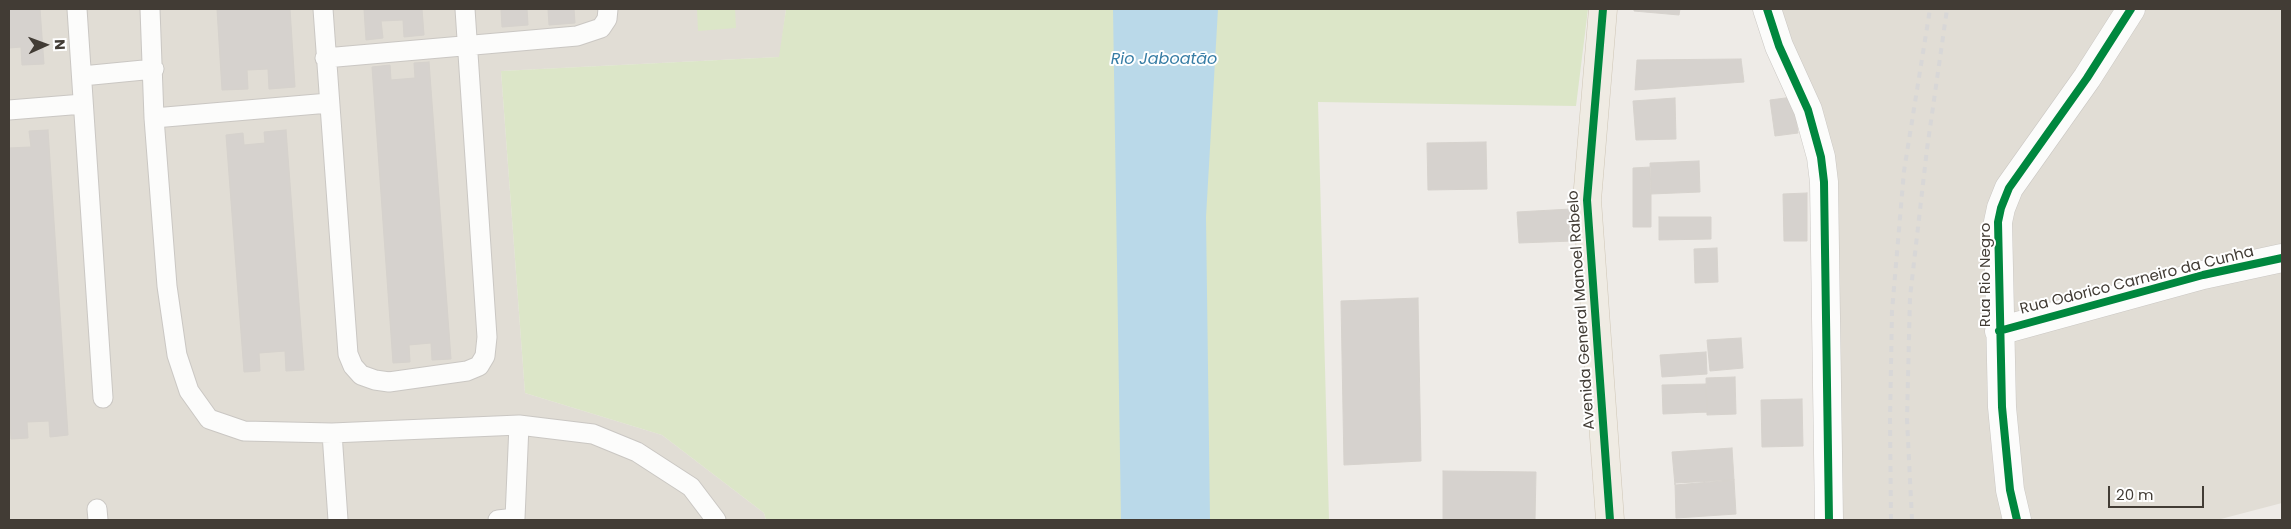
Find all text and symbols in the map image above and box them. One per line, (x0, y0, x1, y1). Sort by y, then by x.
north arrow (20, 20, 70, 70)
text: N (50, 39, 70, 50)
water label: Rio Jaboatão (1111, 50, 1217, 70)
street label: Avenida General Manoel Rabelo (1565, 190, 1599, 430)
street label: Rua Rio Negro (1977, 223, 1995, 327)
street label: Rua Odorico Carneiro da Cunha (2018, 243, 2256, 319)
scale bar (2111, 476, 2207, 508)
text: 20 m (2116, 484, 2154, 505)

